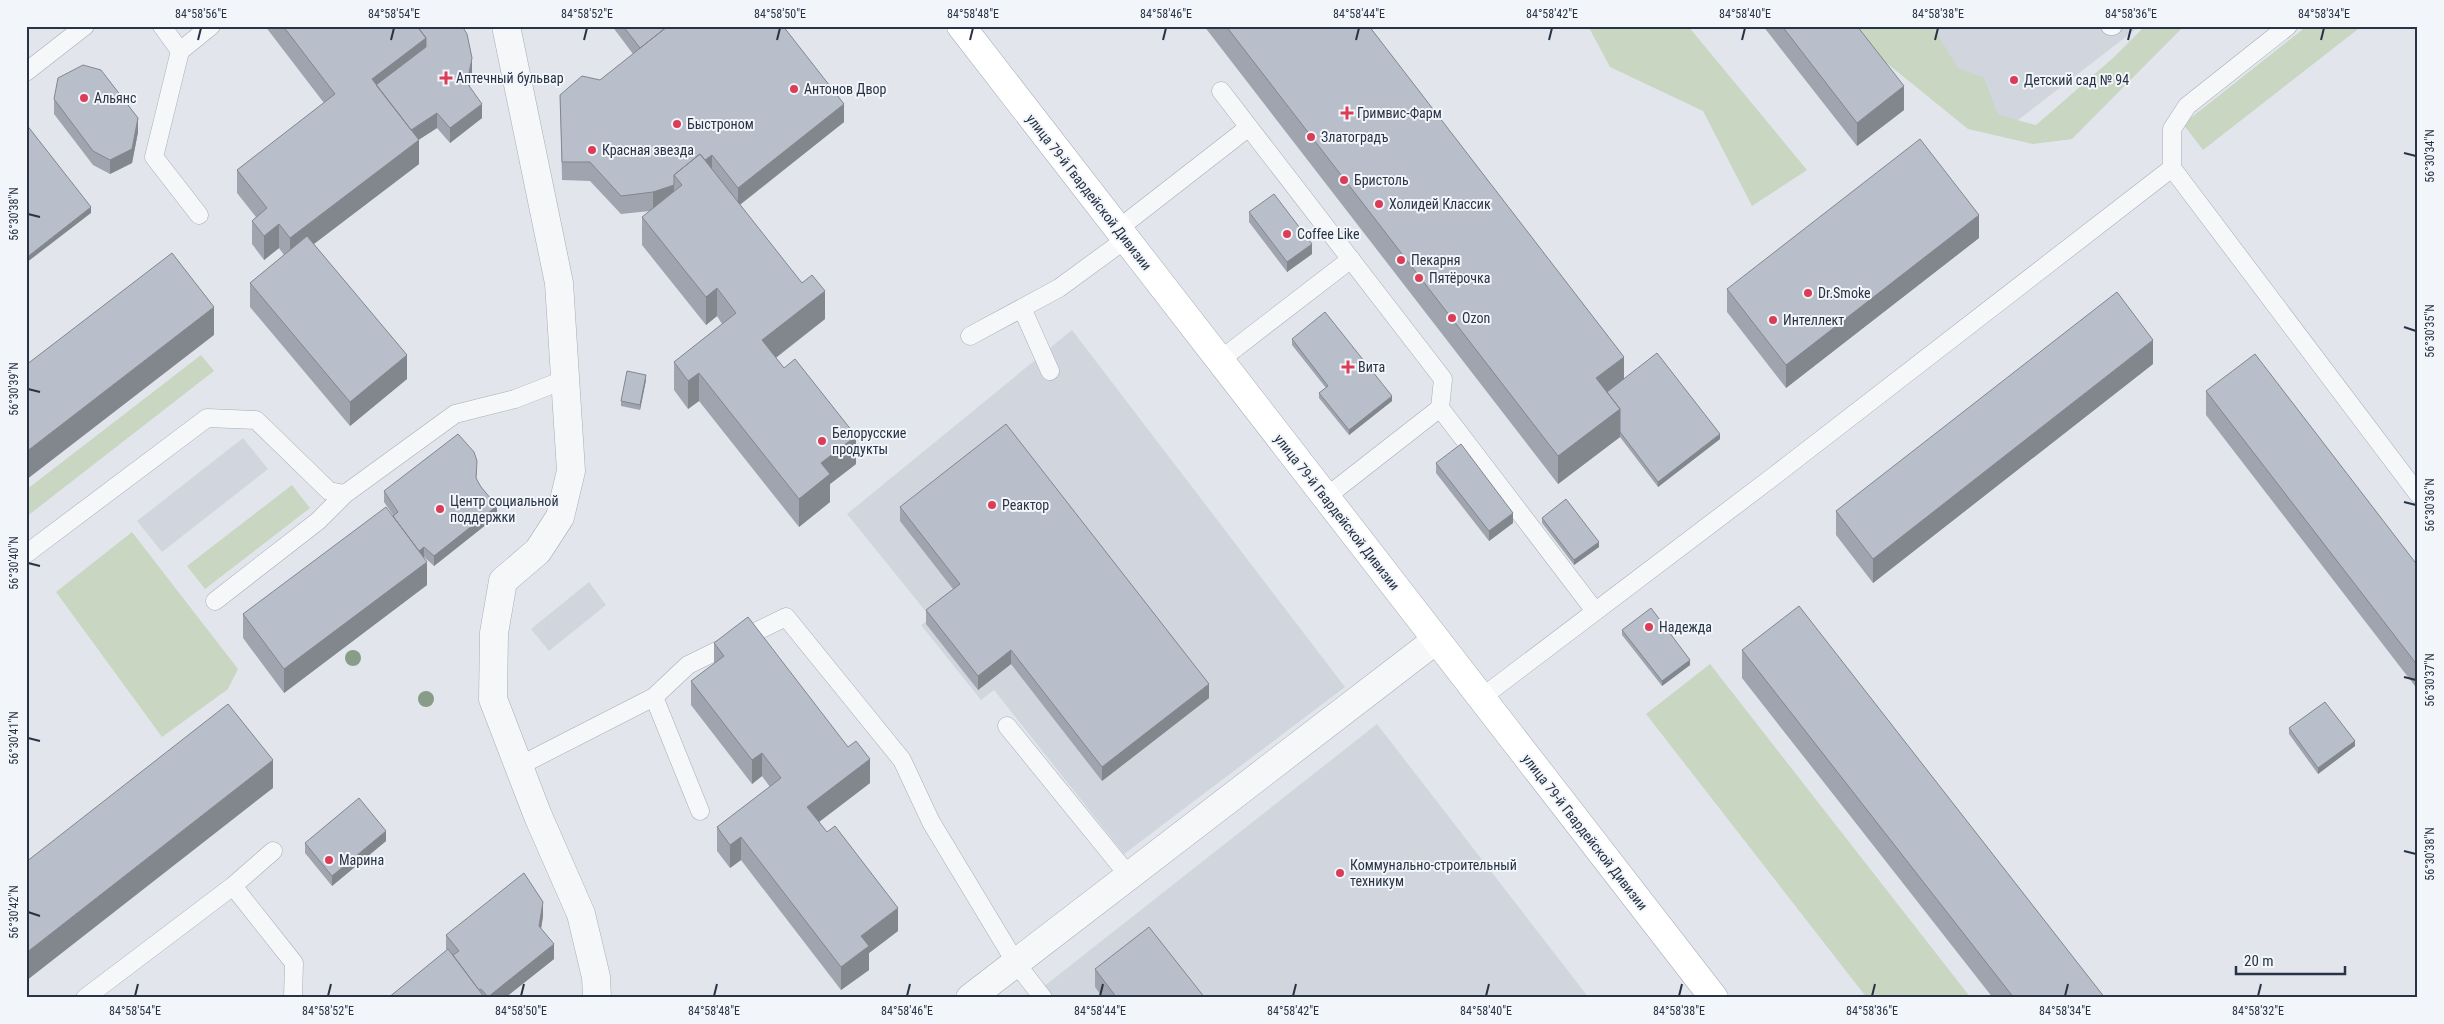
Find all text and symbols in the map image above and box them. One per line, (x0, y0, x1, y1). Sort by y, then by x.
text: 84°58'56"E (175, 7, 227, 21)
text: 84°58'54"E (368, 7, 420, 21)
text: 84°58'52"E (561, 7, 613, 21)
text: 84°58'50"E (754, 7, 806, 21)
text: 84°58'48"E (947, 7, 999, 21)
text: 84°58'46"E (1140, 7, 1192, 21)
text: 84°58'44"E (1333, 7, 1385, 21)
text: 84°58'42"E (1526, 7, 1578, 21)
text: 84°58'40"E (1719, 7, 1771, 21)
text: 84°58'38"E (1912, 7, 1964, 21)
text: 84°58'36"E (2105, 7, 2157, 21)
text: 84°58'34"E (2298, 7, 2350, 21)
place label: Аптечный бульвар (456, 70, 564, 86)
marker: Аптечный бульвар (440, 72, 452, 84)
place label: Детский сад № 94 (2024, 72, 2129, 88)
marker: Детский сад № 94 (2008, 74, 2020, 86)
place label: Антонов Двор (804, 81, 887, 97)
marker: Антонов Двор (788, 83, 800, 95)
place label: Альянс (94, 90, 136, 106)
marker: Альянс (78, 92, 90, 104)
place label: Гримвис-Фарм (1357, 105, 1442, 121)
marker: Гримвис-Фарм (1341, 107, 1353, 119)
street label: улица 79-й Гвардейской Дивизии (1023, 111, 1155, 273)
place label: Быстроном (687, 116, 754, 132)
marker: Быстроном (671, 118, 683, 130)
place label: Златоградъ (1321, 129, 1389, 145)
text: 56°30'34"N (2423, 129, 2437, 183)
marker: Златоградъ (1305, 131, 1317, 143)
place label: Красная звезда (602, 142, 694, 158)
marker: Красная звезда (586, 144, 598, 156)
place label: Бристоль (1354, 172, 1409, 188)
marker: Бристоль (1338, 174, 1350, 186)
text: 56°30'38"N (7, 187, 21, 241)
place label: Холидей Классик (1389, 196, 1491, 212)
marker: Холидей Классик (1373, 198, 1385, 210)
place label: Coffee Like (1297, 226, 1360, 242)
marker: Coffee Like (1281, 228, 1293, 240)
place label: Пекарня (1411, 252, 1460, 268)
marker: Пекарня (1395, 254, 1407, 266)
place label: Пятёрочка (1429, 270, 1491, 286)
marker: Пятёрочка (1413, 272, 1425, 284)
place label: Dr.Smoke (1818, 285, 1871, 301)
marker: Dr.Smoke (1802, 287, 1814, 299)
text: 56°30'35"N (2423, 304, 2437, 358)
place label: Ozon (1462, 310, 1490, 326)
marker: Ozon (1446, 312, 1458, 324)
place label: Интеллект (1783, 312, 1844, 328)
marker: Интеллект (1767, 314, 1779, 326)
place label: Вита (1358, 359, 1385, 375)
marker: Вита (1342, 361, 1354, 373)
text: 56°30'39"N (7, 362, 21, 416)
place label: Белорусские продукты (832, 425, 907, 457)
street label: улица 79-й Гвардейской Дивизии (1271, 431, 1403, 593)
marker: Белорусские продукты (816, 435, 828, 447)
text: 56°30'36"N (2423, 478, 2437, 532)
place label: Центр социальной поддержки (450, 493, 559, 525)
place label: Реактор (1002, 497, 1049, 513)
marker: Реактор (986, 499, 998, 511)
marker: Центр социальной поддержки (434, 503, 446, 515)
text: 56°30'40"N (7, 536, 21, 590)
place label: Надежда (1659, 619, 1712, 635)
marker: Надежда (1643, 621, 1655, 633)
text: 56°30'37"N (2423, 653, 2437, 707)
text: 56°30'41"N (7, 711, 21, 765)
street label: улица 79-й Гвардейской Дивизии (1519, 751, 1651, 913)
text: 56°30'38"N (2423, 827, 2437, 881)
place label: Марина (339, 852, 384, 868)
marker: Марина (323, 854, 335, 866)
place label: Коммунально-строительный техникум (1350, 857, 1517, 889)
marker: Коммунально-строительный техникум (1334, 867, 1346, 879)
text: 56°30'42"N (7, 885, 21, 939)
scale bar (2236, 944, 2345, 976)
text: 20 m (2244, 952, 2274, 970)
text: 84°58'54"E (109, 1004, 161, 1018)
text: 84°58'52"E (302, 1004, 354, 1018)
text: 84°58'50"E (495, 1004, 547, 1018)
text: 84°58'48"E (688, 1004, 740, 1018)
text: 84°58'46"E (881, 1004, 933, 1018)
text: 84°58'44"E (1074, 1004, 1126, 1018)
text: 84°58'42"E (1267, 1004, 1319, 1018)
text: 84°58'40"E (1460, 1004, 1512, 1018)
text: 84°58'38"E (1653, 1004, 1705, 1018)
text: 84°58'36"E (1846, 1004, 1898, 1018)
text: 84°58'34"E (2039, 1004, 2091, 1018)
text: 84°58'32"E (2232, 1004, 2284, 1018)

